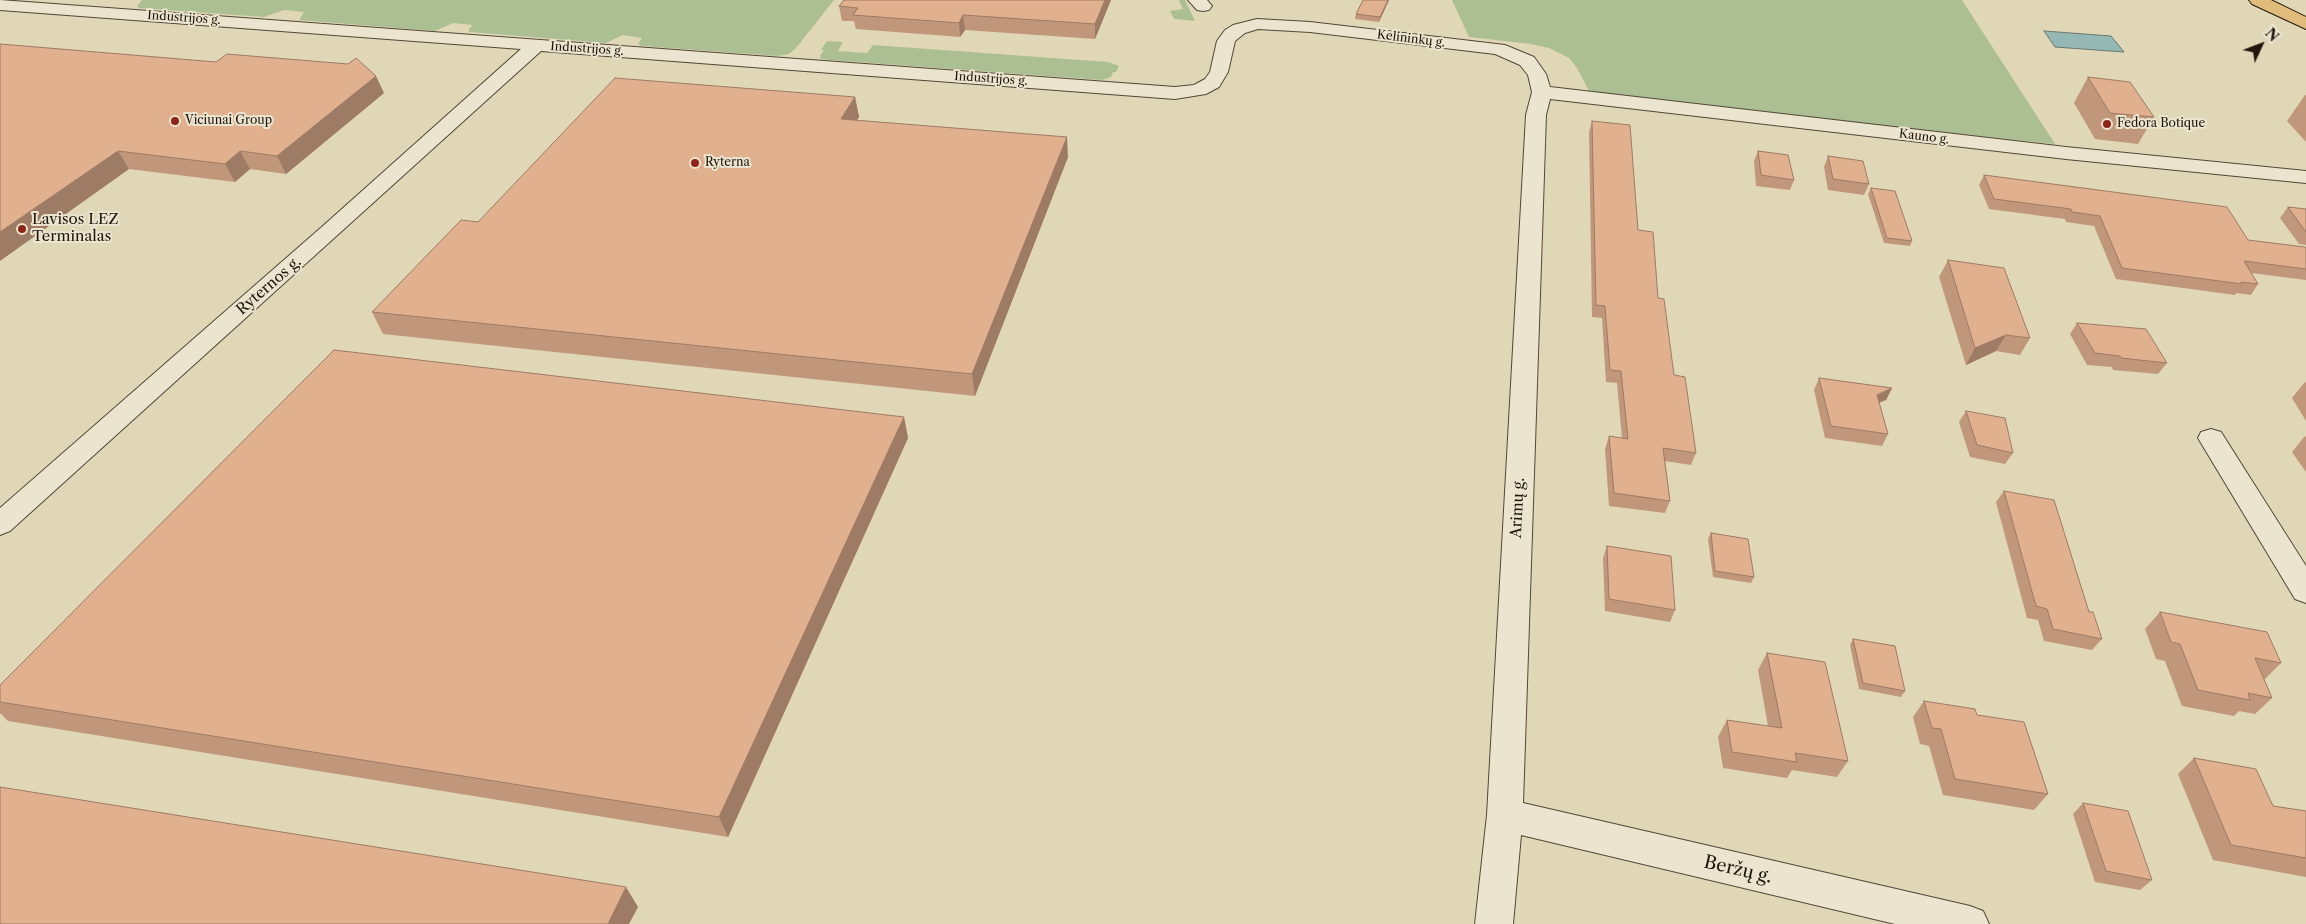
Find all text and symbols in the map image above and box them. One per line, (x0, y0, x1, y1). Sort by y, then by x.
street label: Industrijos g. (147, 8, 221, 28)
north arrow (2236, 20, 2286, 70)
text: N (2261, 24, 2283, 45)
street label: Kelininkų g. (1376, 28, 1446, 50)
street label: Industrijos g. (550, 39, 624, 59)
street label: Industrijos g. (954, 69, 1028, 89)
place label: Viciunai Group (185, 114, 272, 128)
marker: Viciunai Group (169, 115, 181, 127)
place label: Fedora Botique (2117, 117, 2205, 131)
marker: Fedora Botique (2101, 118, 2113, 130)
street label: Kauno g. (1898, 127, 1950, 147)
place label: Ryterna (705, 156, 750, 170)
marker: Ryterna (689, 157, 701, 169)
place label: Lavisos LEZ Terminalas (32, 211, 119, 246)
marker: Lavisos LEZ Terminalas (16, 223, 28, 235)
street label: Ryternos g. (233, 253, 305, 319)
street label: Arimų g. (1507, 477, 1529, 539)
street label: Beržų g. (1702, 852, 1774, 888)

